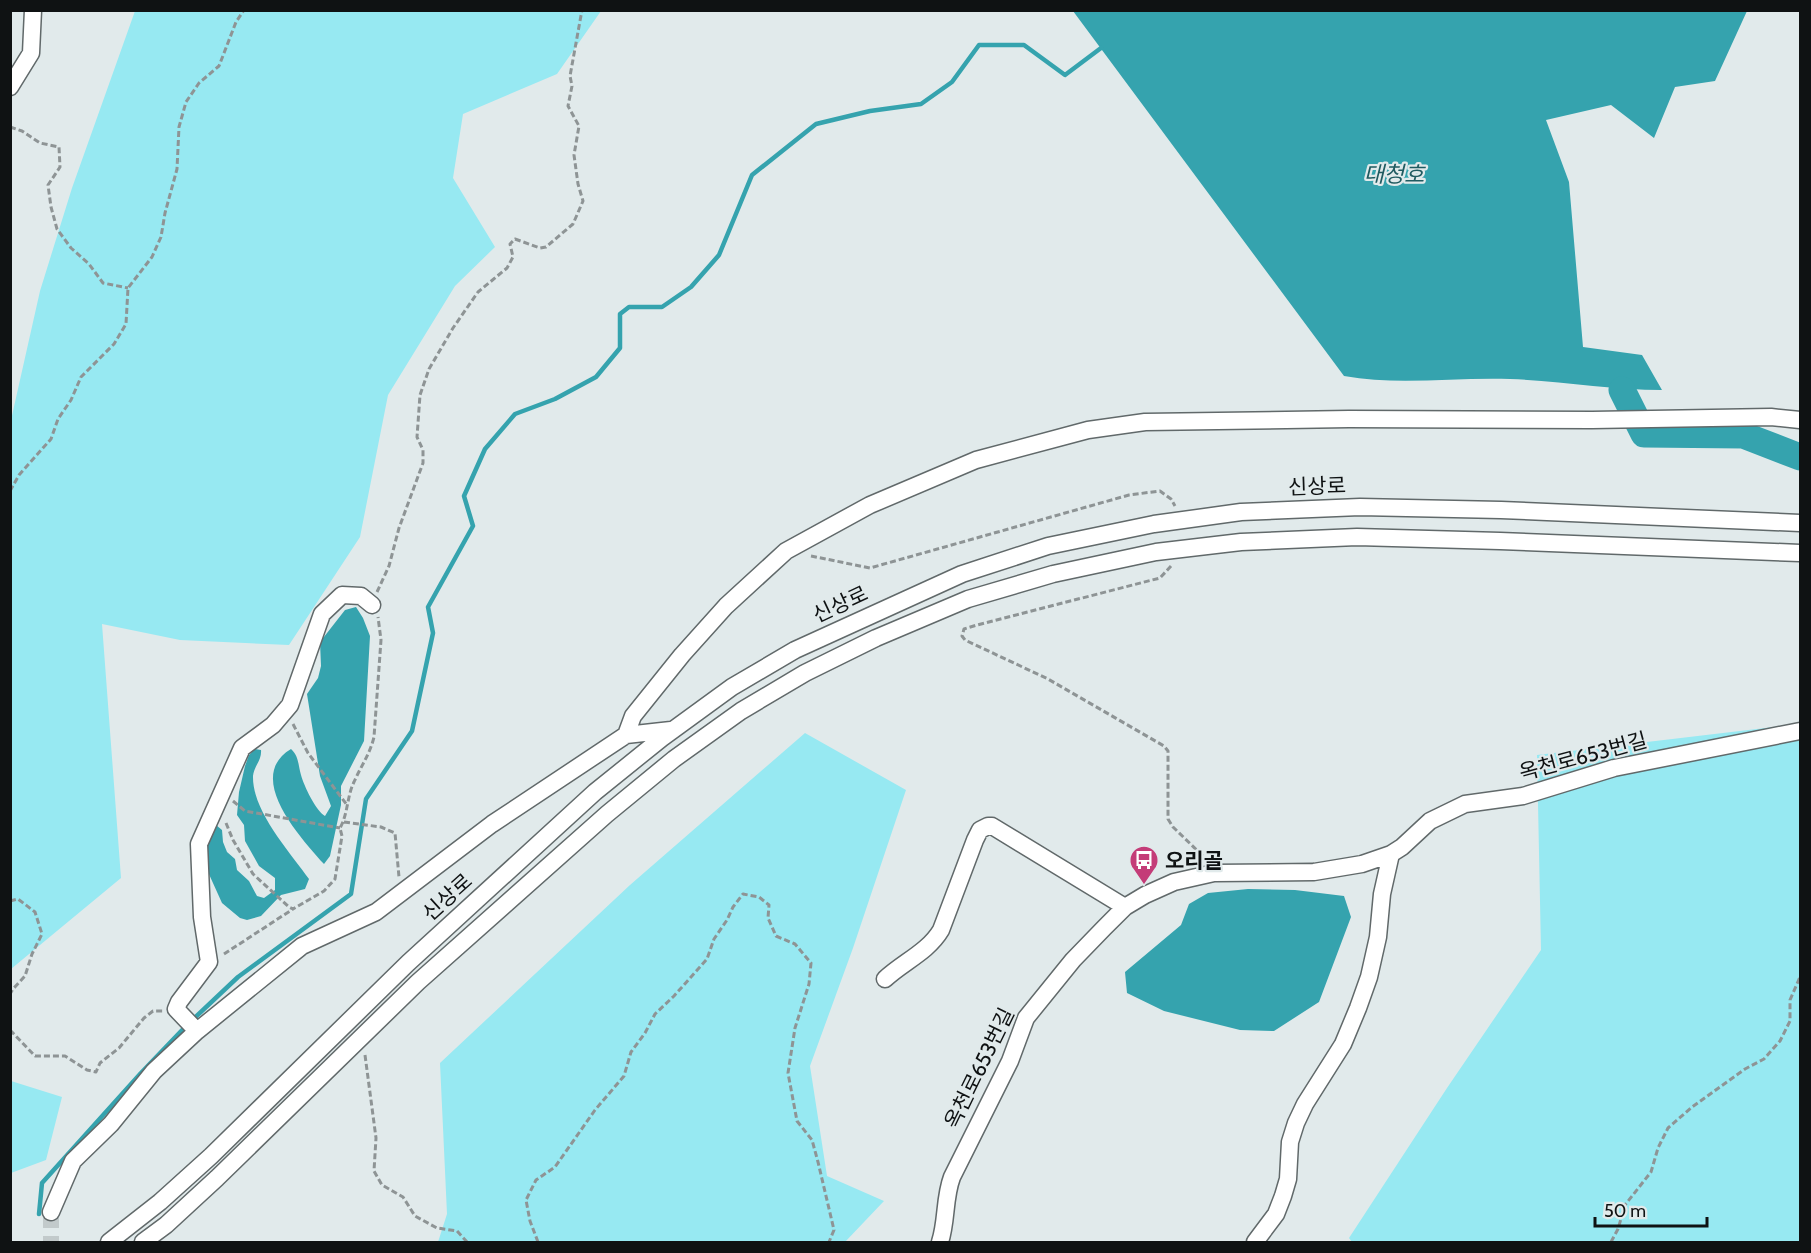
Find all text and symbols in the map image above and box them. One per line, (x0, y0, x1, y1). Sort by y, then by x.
water label: 대청호 (1364, 161, 1426, 188)
street label: 신상로 (1288, 472, 1346, 500)
street label: 신상로 (808, 580, 872, 628)
street label: 옥천로653번길 (1516, 727, 1650, 785)
bus stop icon: 오리골 (1128, 844, 1160, 886)
place label: 오리골 (1165, 848, 1223, 873)
street label: 신상로 (417, 868, 477, 926)
street label: 옥천로653번길 (939, 1004, 1019, 1132)
scale bar (1595, 1190, 1708, 1228)
text: 50 m (1604, 1200, 1646, 1222)

